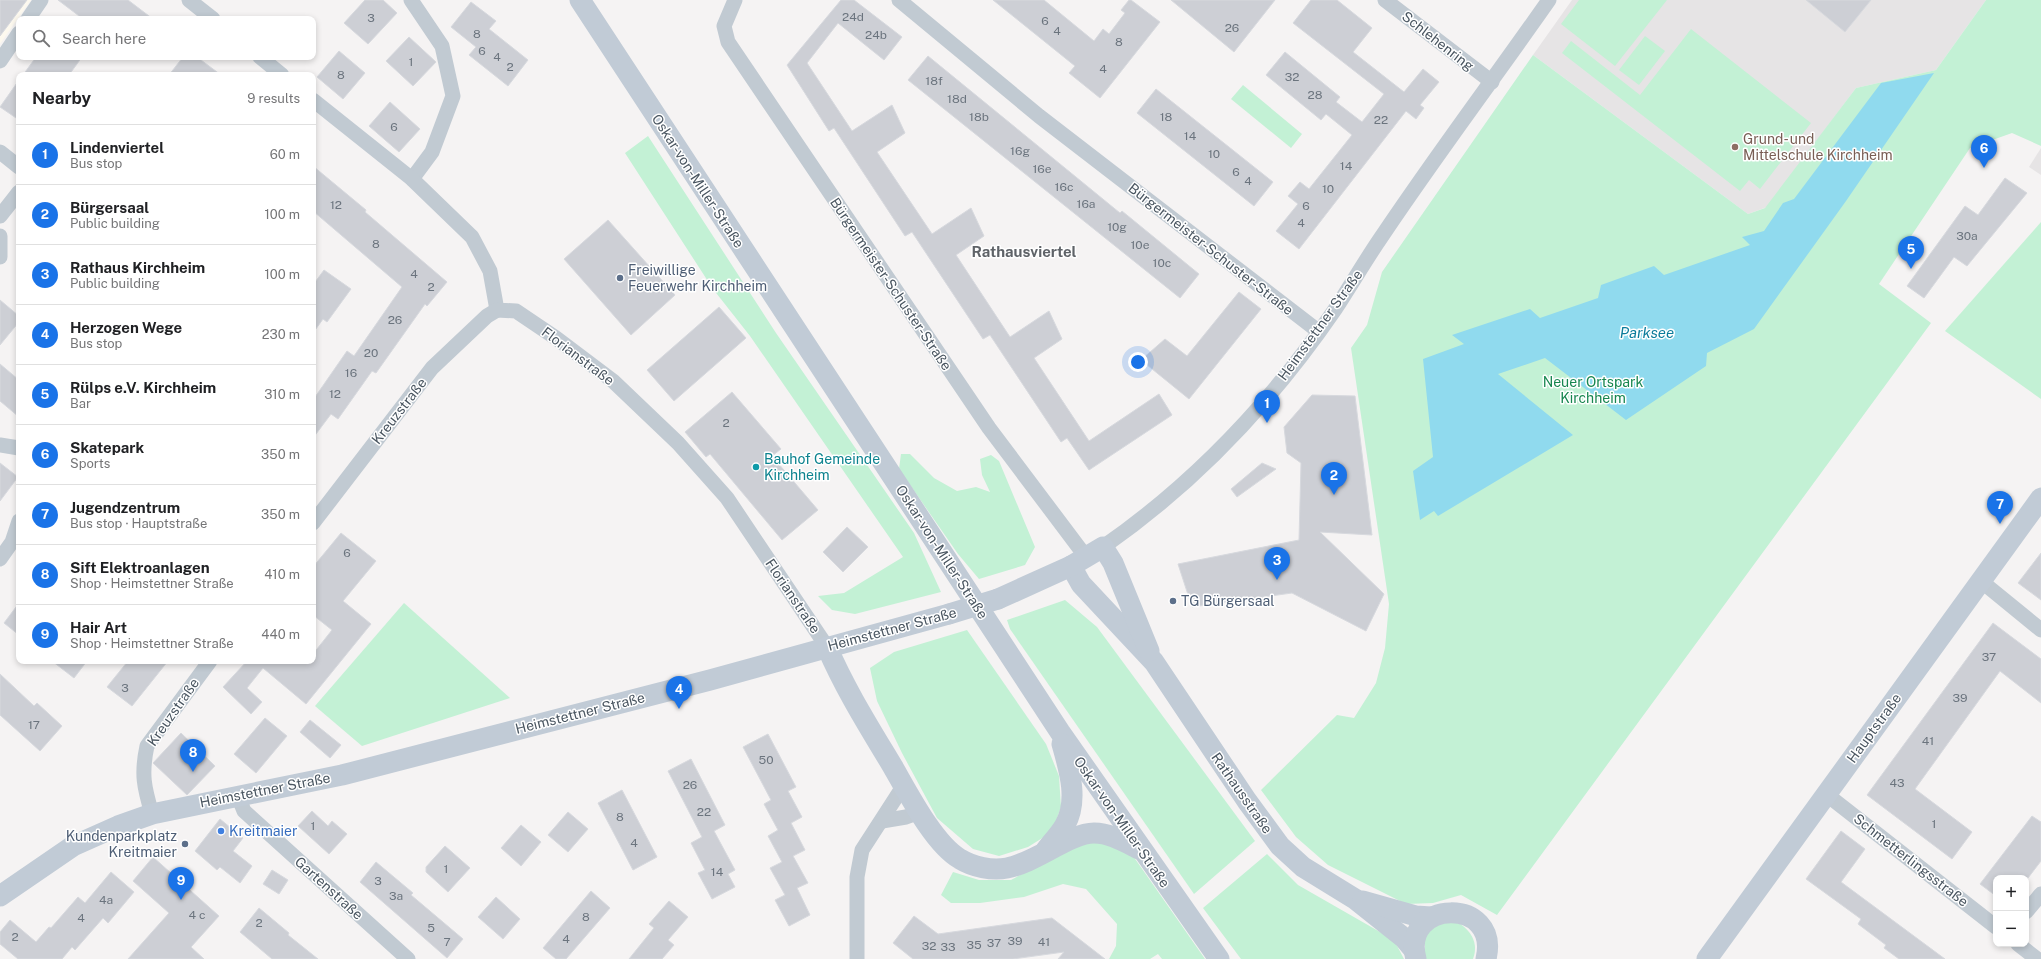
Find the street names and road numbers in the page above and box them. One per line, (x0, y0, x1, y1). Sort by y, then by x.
street label: Schlehenring (1399, 8, 1477, 74)
street label: Oskar-von-Miller-Straße (649, 111, 747, 251)
street label: Bürgermeister-Schuster-Straße (1125, 180, 1297, 318)
street label: Bürgermeister-Schuster-Straße (827, 195, 955, 373)
street label: Heimstettner Straße (1275, 267, 1366, 383)
street label: Florianstraße (539, 324, 617, 388)
street label: Kreuzstraße (368, 375, 430, 447)
street label: Oskar-von-Miller-Straße (893, 482, 991, 622)
street label: Florianstraße (762, 556, 824, 636)
street label: Heimstettner Straße (826, 604, 958, 654)
street label: Kreuzstraße (144, 675, 202, 749)
street label: Heimstettner Straße (514, 689, 646, 737)
street label: Hauptstraße (1844, 690, 1904, 766)
street label: Rathausstraße (1208, 750, 1276, 836)
street label: Oskar-von-Miller-Straße (1071, 754, 1173, 891)
street label: Heimstettner Straße (198, 769, 332, 811)
street label: Schmetterlingsstraße (1851, 810, 1972, 910)
street label: Gartenstraße (292, 853, 366, 923)

